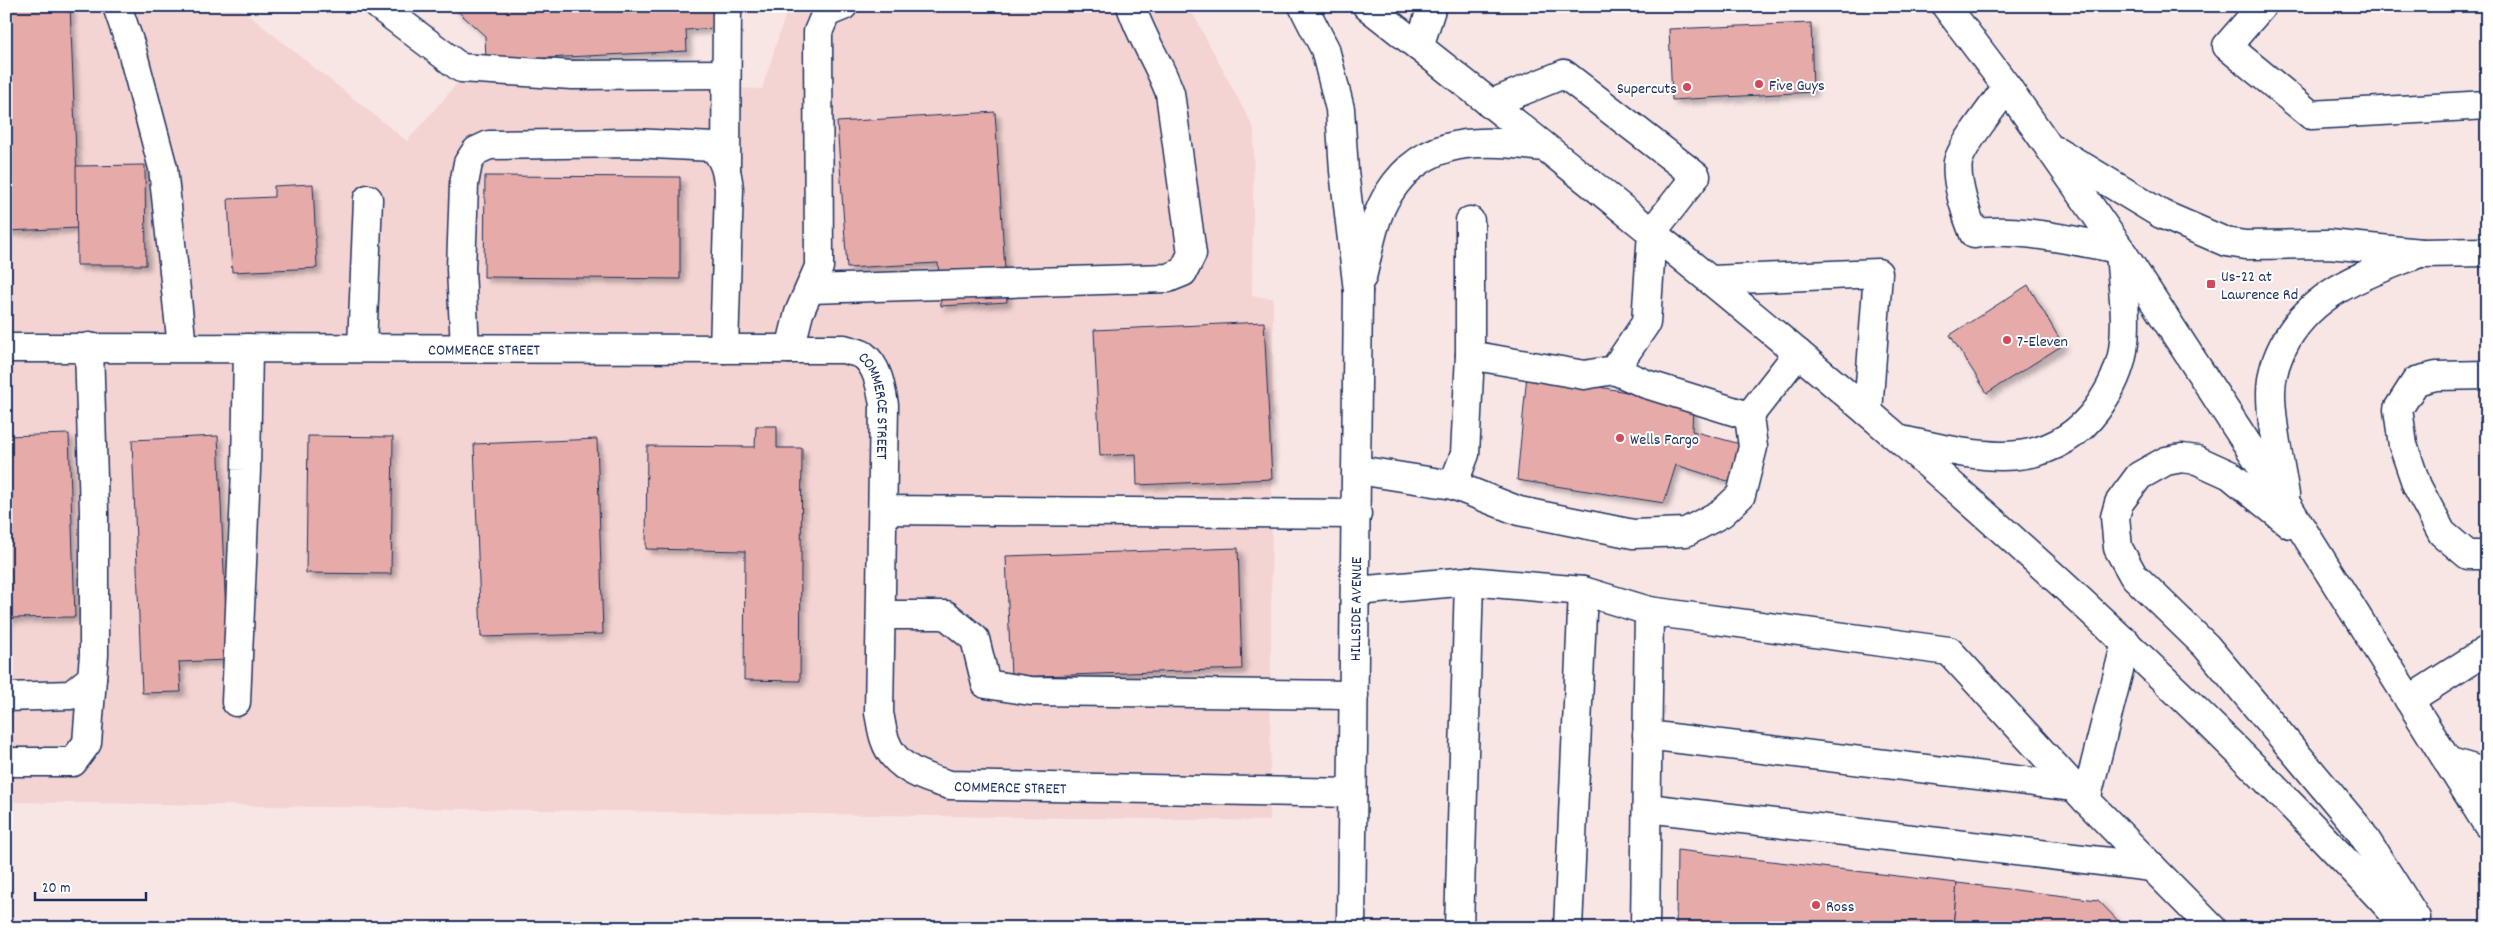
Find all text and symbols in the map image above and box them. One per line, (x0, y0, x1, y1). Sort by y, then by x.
place label: Five Guys (1769, 75, 1825, 98)
place label: Supercuts (1617, 78, 1677, 101)
marker: Five Guys (1753, 78, 1765, 90)
marker: Supercuts (1681, 81, 1693, 93)
place label: Us-22 at Lawrence Rd (2221, 266, 2298, 307)
marker: Us-22 at Lawrence Rd (2205, 278, 2217, 290)
place label: 7-Eleven (2017, 331, 2068, 354)
marker: 7-Eleven (2001, 334, 2013, 346)
street label: COMMERCE STREET (428, 340, 541, 363)
street label: COMMERCE STREET (853, 347, 893, 460)
place label: Wells Fargo (1630, 429, 1699, 452)
marker: Wells Fargo (1614, 432, 1626, 444)
street label: HILLSIDE AVENUE (1345, 556, 1369, 661)
street label: COMMERCE STREET (954, 776, 1067, 801)
scale bar (35, 869, 146, 901)
text: 20 m (42, 878, 70, 900)
place label: Ross (1826, 896, 1855, 919)
marker: Ross (1810, 899, 1822, 911)

